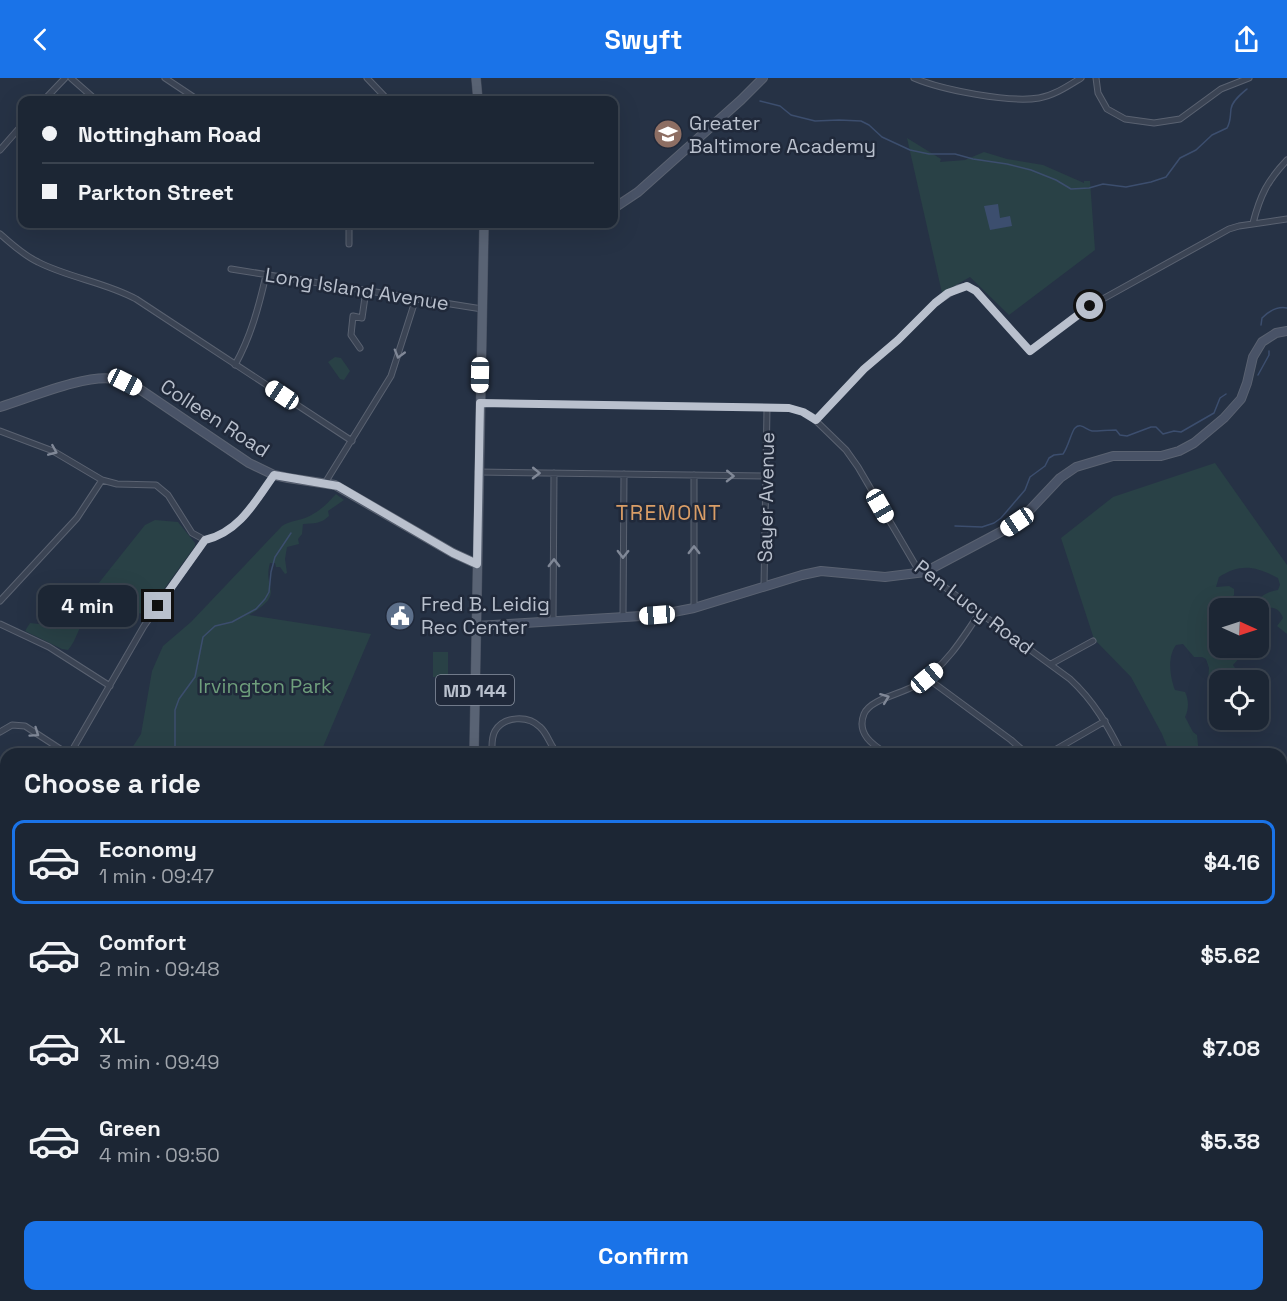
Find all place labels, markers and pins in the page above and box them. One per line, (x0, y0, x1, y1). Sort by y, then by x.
place label: Greater Baltimore Academy (689, 110, 876, 159)
school or university icon: Greater Baltimore Academy (652, 118, 684, 150)
place label: Fred B. Leidig Rec Center (421, 591, 550, 640)
public building icon: Fred B. Leidig Rec Center (384, 600, 416, 632)

